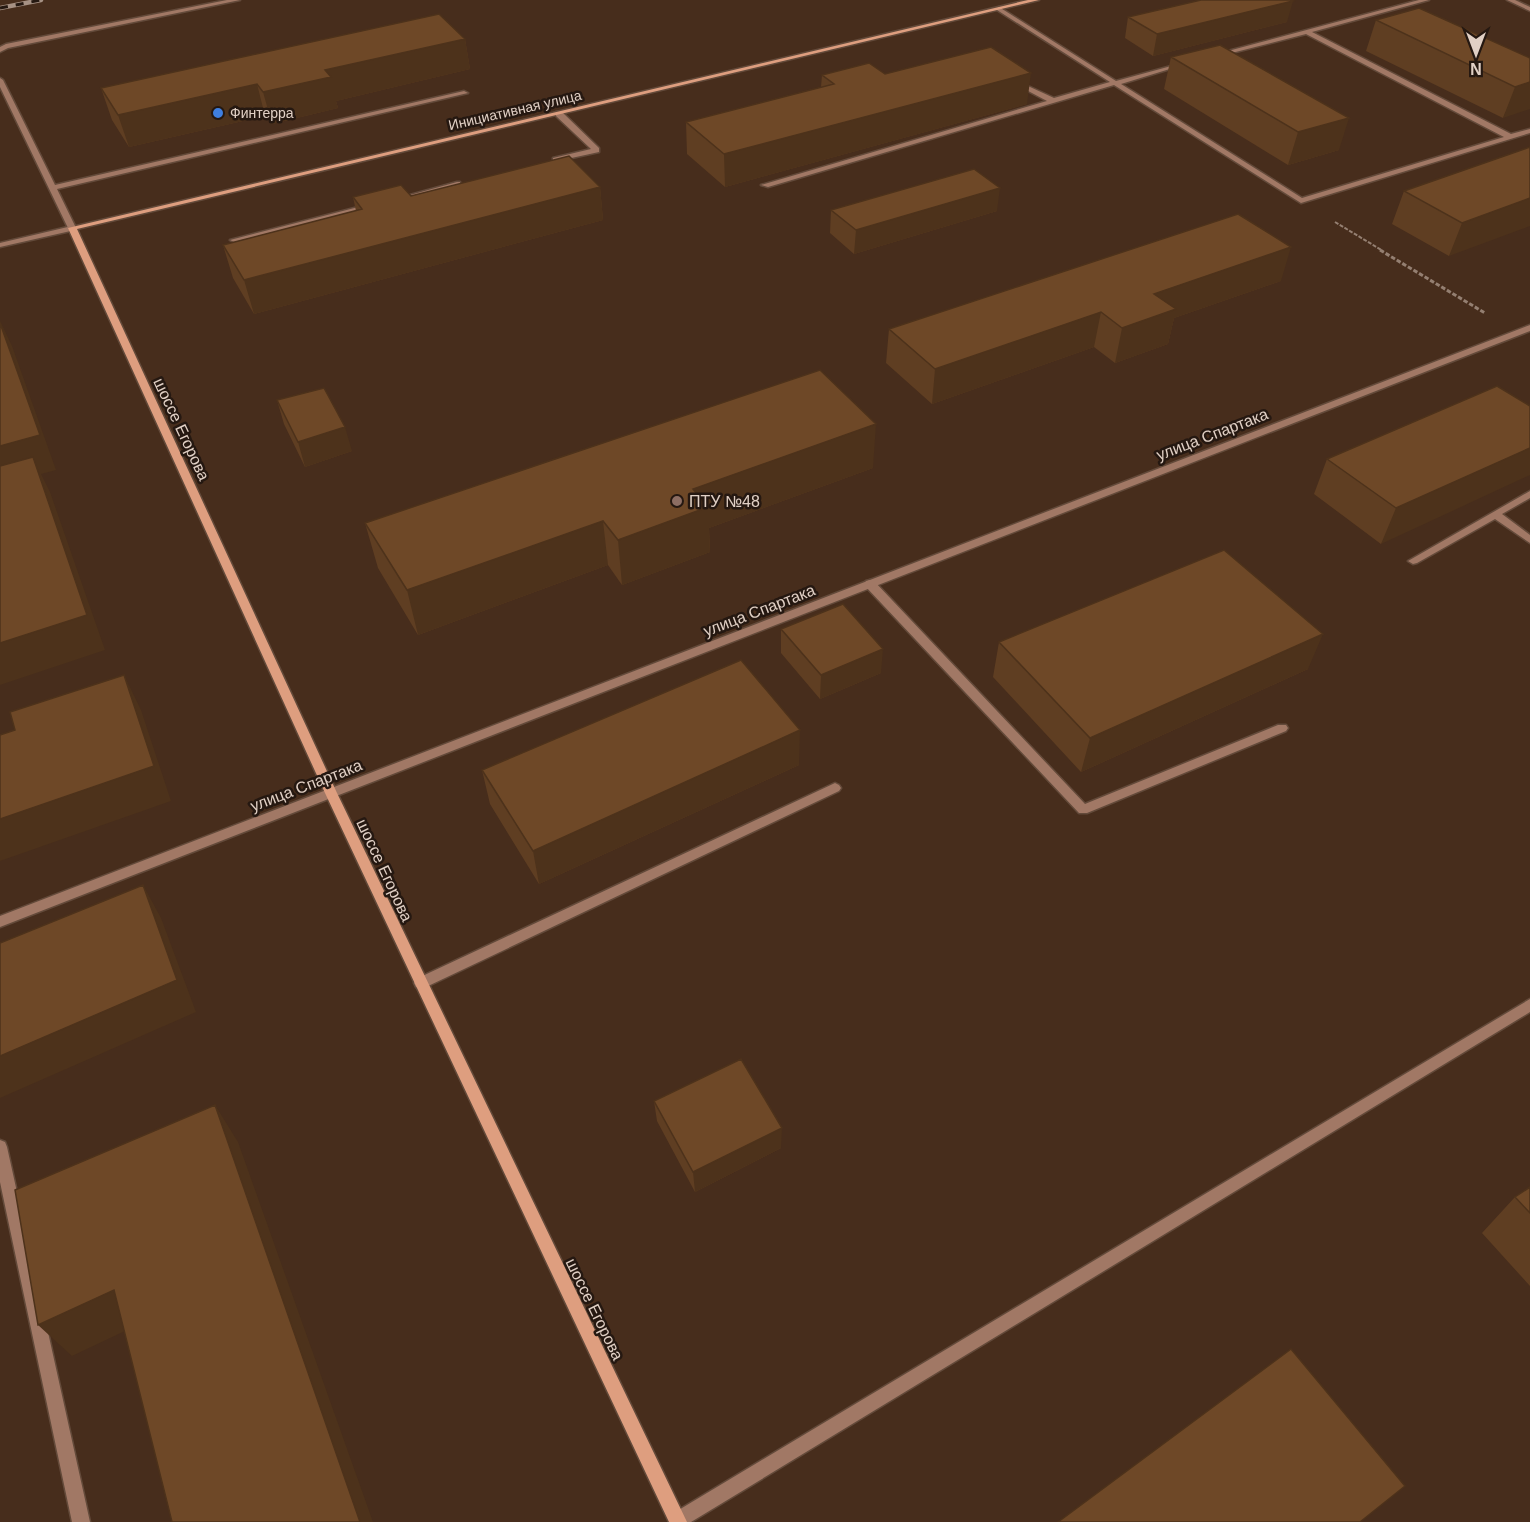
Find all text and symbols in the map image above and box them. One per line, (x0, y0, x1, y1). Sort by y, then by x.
north arrow (1446, 24, 1506, 84)
text: N (1470, 60, 1482, 77)
street label: Инициативная улица (447, 87, 583, 133)
place label: Финтерра (230, 105, 294, 121)
marker: Финтерра (211, 106, 225, 120)
street label: шоссе Егорова (150, 375, 213, 483)
street label: улица Спартака (1154, 405, 1271, 464)
place label: ПТУ №48 (689, 493, 760, 510)
marker: ПТУ №48 (670, 494, 684, 508)
street label: улица Спартака (701, 581, 818, 640)
street label: улица Спартака (248, 756, 365, 815)
street label: шоссе Егорова (353, 816, 416, 924)
street label: шоссе Егорова (563, 1256, 627, 1363)

